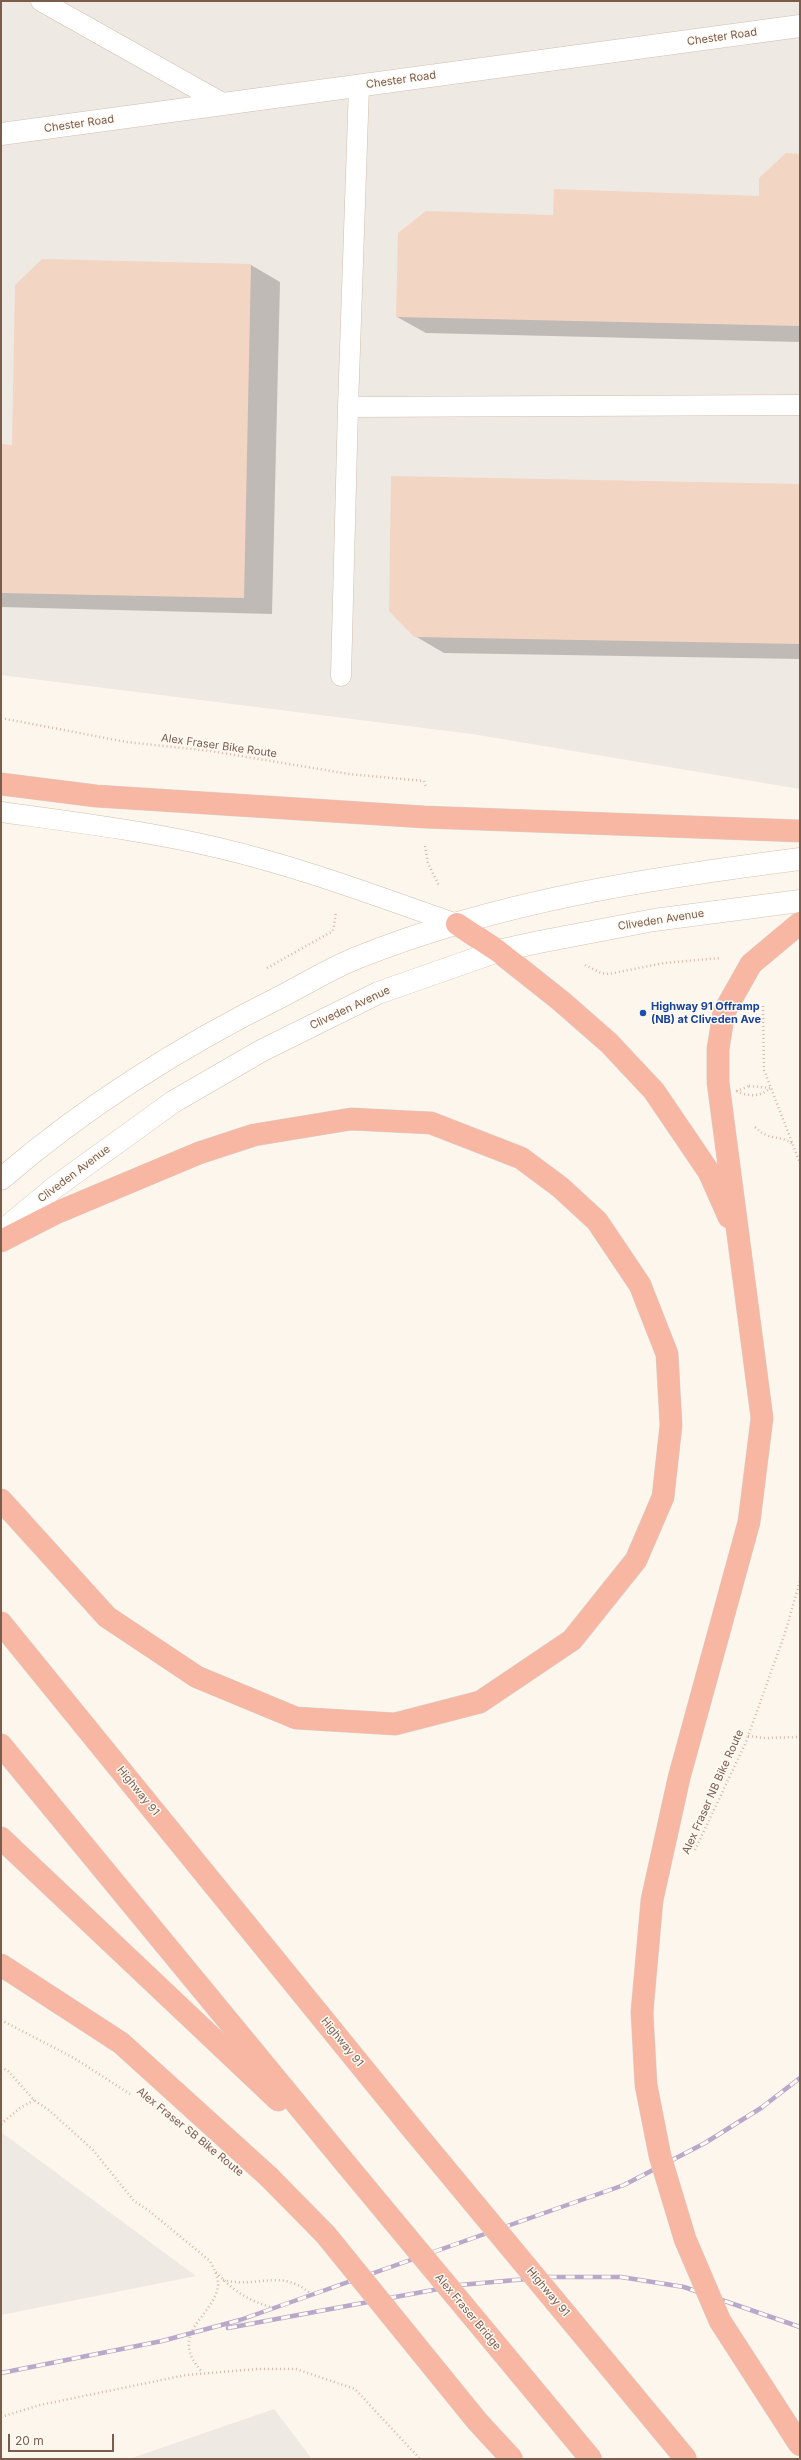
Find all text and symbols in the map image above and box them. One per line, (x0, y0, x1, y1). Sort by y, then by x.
street label: Chester Road (686, 26, 758, 48)
street label: Chester Road (365, 69, 437, 91)
street label: Chester Road (43, 113, 115, 135)
street label: Alex Fraser Bike Route (160, 731, 278, 761)
street label: Cliveden Avenue (617, 907, 705, 933)
street label: Cliveden Avenue (308, 984, 392, 1032)
place label: Highway 91 Offramp (NB) at Cliveden Ave (651, 1000, 761, 1026)
marker: Highway 91 Offramp (NB) at Cliveden Ave (638, 1008, 648, 1018)
street label: Cliveden Avenue (35, 1143, 113, 1205)
street label: Alex Fraser NB Bike Route (679, 1728, 747, 1856)
street label: Highway 91 (114, 1764, 162, 1818)
street label: Highway 91 (318, 2015, 366, 2069)
street label: Alex Fraser SB Bike Route (134, 2085, 246, 2179)
street label: Highway 91 (524, 2265, 572, 2319)
street label: Alex Fraser Bridge (432, 2271, 504, 2353)
scale bar (10, 2426, 116, 2452)
text: 20 m (15, 2433, 44, 2448)

